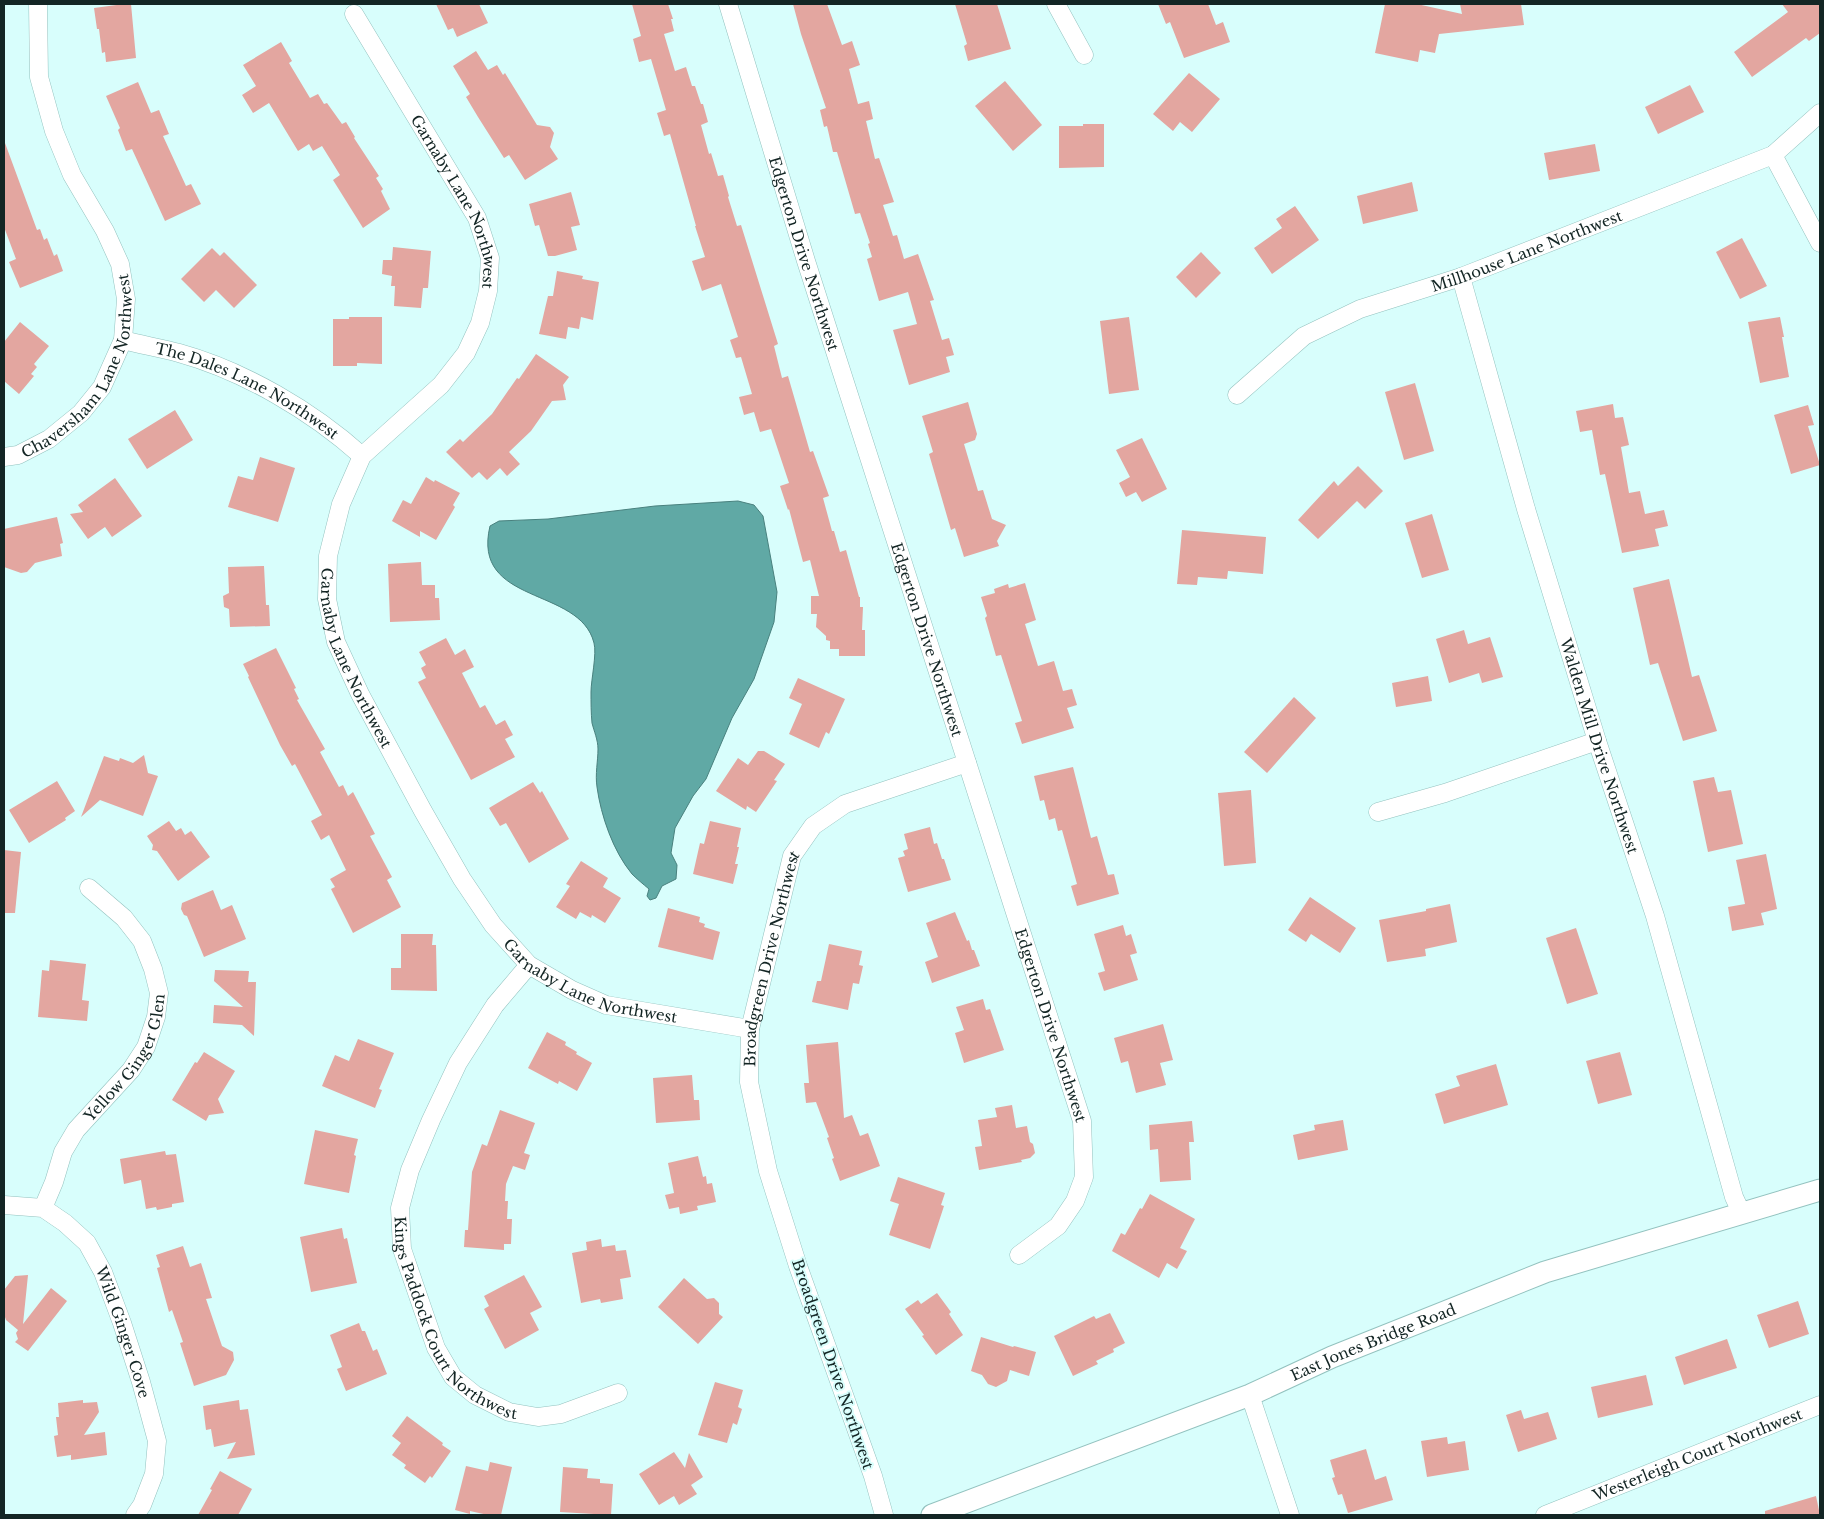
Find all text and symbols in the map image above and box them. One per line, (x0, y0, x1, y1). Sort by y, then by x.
street label: Garnaby Lane Northwest (407, 111, 500, 290)
street label: Edgerton Drive Northwest (765, 154, 844, 353)
street label: Millhouse Lane Northwest (1429, 205, 1625, 295)
street label: Chaversham Lane Northwest (18, 272, 136, 461)
street label: The Dales Lane Northwest (154, 338, 343, 443)
street label: Edgerton Drive Northwest (887, 540, 968, 739)
street label: Garnaby Lane Northwest (317, 568, 397, 751)
street label: Walden Mill Drive Northwest (1556, 635, 1643, 856)
street label: Broadgreen Drive Northwest (740, 846, 803, 1067)
street label: Edgerton Drive Northwest (1011, 926, 1091, 1125)
street label: Garnaby Lane Northwest (500, 934, 679, 1026)
street label: Yellow Ginger Glen (79, 993, 168, 1125)
street label: Kings Paddock Court Northwest (391, 1216, 519, 1423)
street label: Broadgreen Drive Northwest (788, 1256, 878, 1472)
street label: Wild Ginger Cove (92, 1262, 154, 1400)
street label: East Jones Bridge Road (1287, 1299, 1458, 1384)
street label: Westerleigh Court Northwest (1589, 1404, 1805, 1505)

